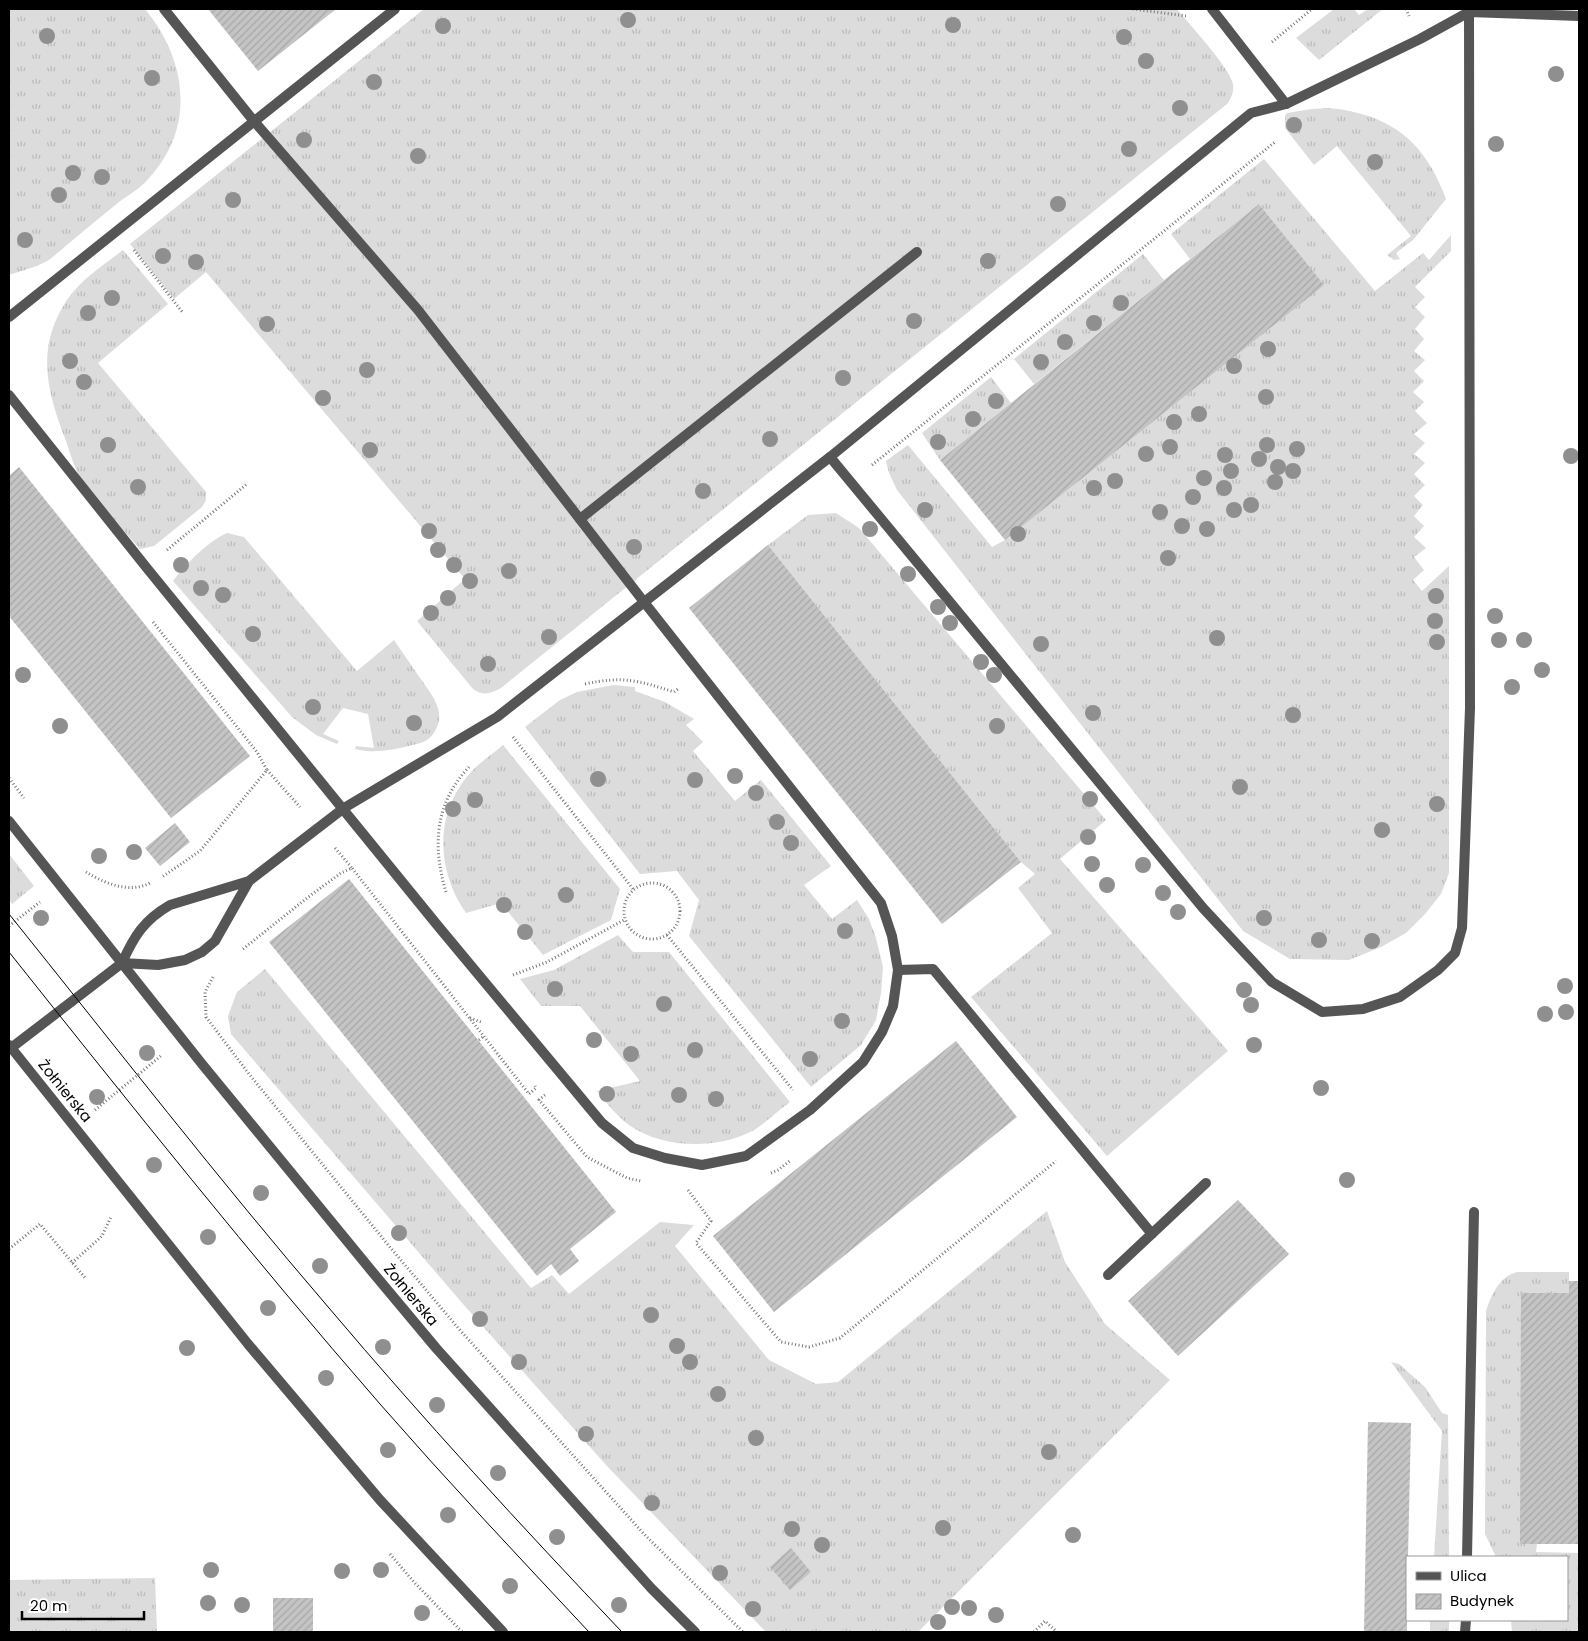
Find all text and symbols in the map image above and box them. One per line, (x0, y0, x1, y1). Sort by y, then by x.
street label: Żołnierska (34, 1055, 97, 1127)
street label: Żołnierska (379, 1259, 444, 1330)
legend (1406, 1556, 1568, 1621)
text: Ulica (1450, 1565, 1487, 1586)
scale bar (22, 1588, 145, 1620)
text: Budynek (1450, 1590, 1514, 1611)
text: 20 m (30, 1595, 68, 1616)

